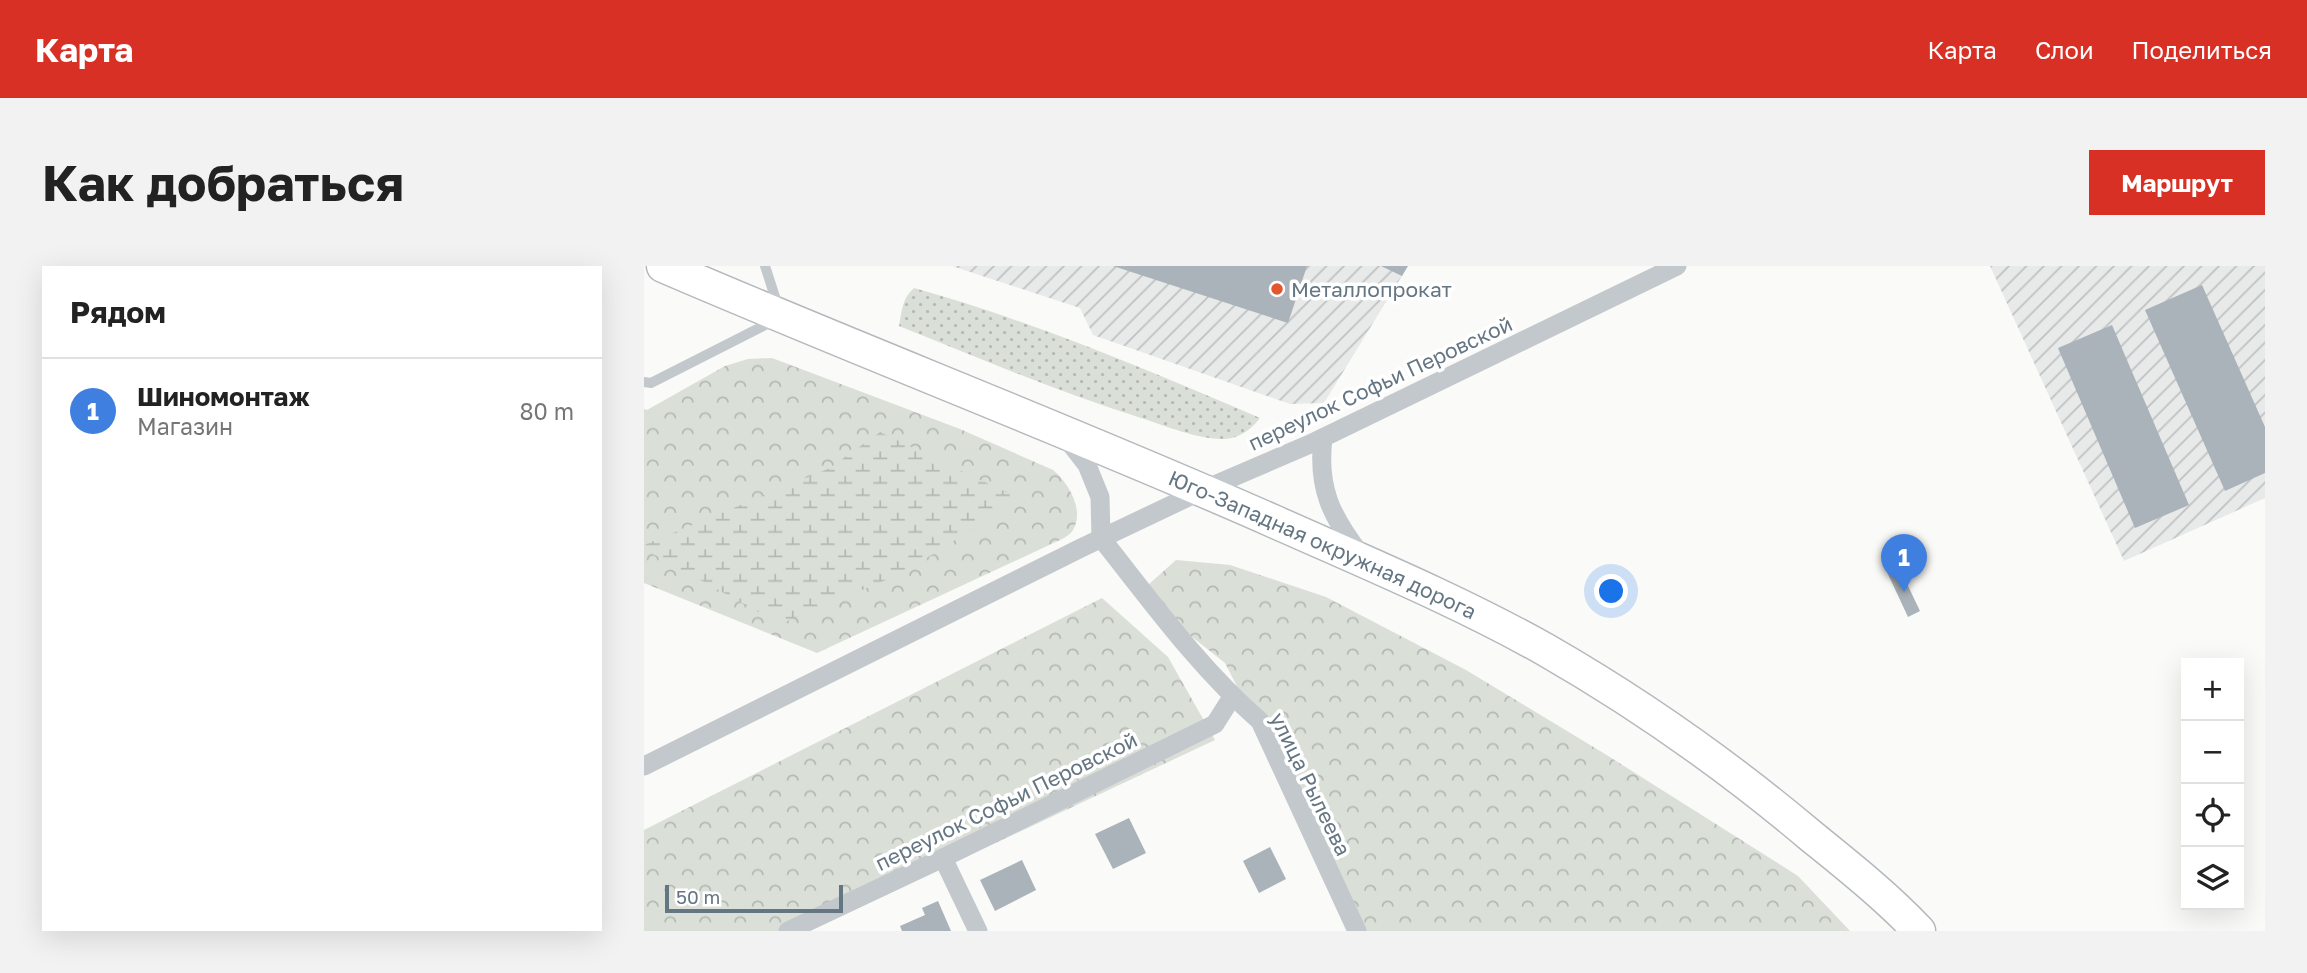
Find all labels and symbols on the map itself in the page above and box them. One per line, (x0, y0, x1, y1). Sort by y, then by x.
place label: Металлопрокат (1291, 276, 1452, 302)
marker: Металлопрокат (1269, 281, 1285, 297)
street label: переулок Софьи Перовской (1244, 310, 1516, 456)
street label: Юго-Западная окружная дорога (1165, 464, 1481, 624)
pin: 1 (1881, 534, 1927, 592)
your location (1594, 574, 1628, 608)
street label: улица Рылеева (1265, 708, 1357, 860)
street label: переулок Софьи Перовской (871, 726, 1141, 876)
scale bar (665, 882, 844, 914)

